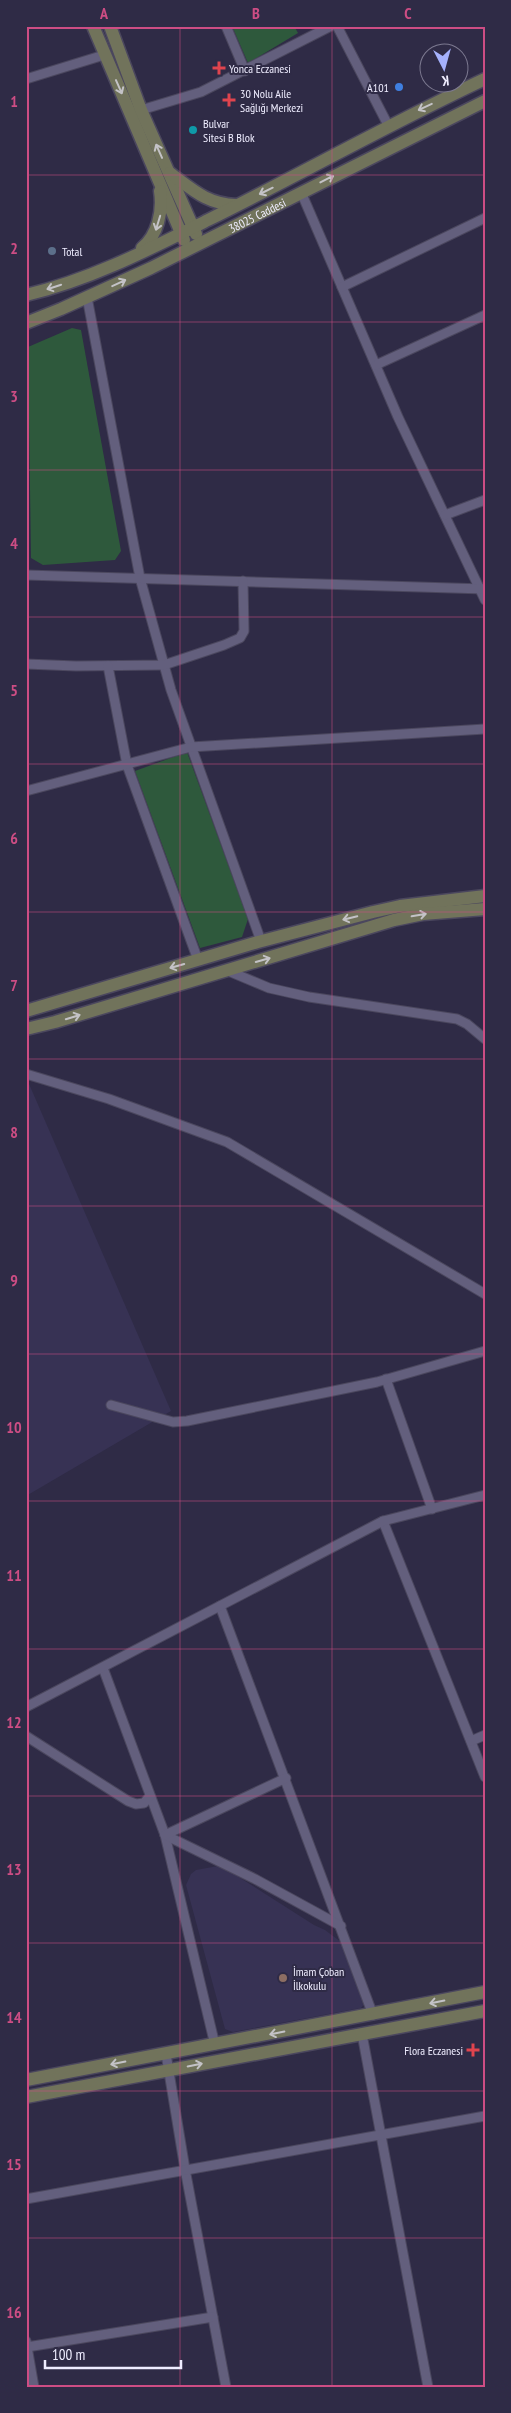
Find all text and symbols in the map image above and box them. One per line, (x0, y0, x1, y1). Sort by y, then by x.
text: A (99, 3, 109, 23)
text: B (252, 3, 260, 23)
text: C (404, 3, 412, 23)
north arrow (418, 42, 468, 92)
place label: Yonca Eczanesi (229, 61, 291, 76)
marker: Yonca Eczanesi (213, 62, 225, 74)
text: K (440, 72, 450, 90)
one-way arrow (114, 79, 124, 94)
place label: A101 (367, 80, 389, 95)
marker: A101 (393, 81, 405, 93)
place label: 30 Nolu Aile Sağlığı Merkezi (240, 86, 303, 115)
text: 1 (10, 91, 18, 111)
marker: 30 Nolu Aile Sağlığı Merkezi (222, 93, 236, 107)
one-way arrow (418, 103, 433, 112)
place label: Bulvar Sitesi B Blok (203, 116, 255, 145)
marker: Bulvar Sitesi B Blok (187, 124, 199, 136)
one-way arrow (154, 144, 163, 159)
one-way arrow (320, 174, 335, 184)
one-way arrow (258, 186, 273, 196)
street label: 38025 Caddesi (226, 195, 288, 236)
one-way arrow (152, 214, 162, 230)
text: 2 (10, 238, 18, 258)
place label: Total (62, 244, 82, 259)
marker: Total (46, 245, 58, 257)
one-way arrow (111, 277, 126, 287)
one-way arrow (47, 283, 62, 292)
text: 3 (10, 386, 18, 406)
text: 4 (10, 533, 18, 553)
text: 5 (10, 680, 18, 700)
text: 6 (10, 828, 18, 848)
one-way arrow (410, 910, 426, 920)
one-way arrow (343, 914, 359, 923)
one-way arrow (254, 955, 270, 964)
one-way arrow (169, 961, 185, 971)
text: 7 (10, 975, 18, 995)
one-way arrow (65, 1011, 81, 1021)
text: 8 (10, 1122, 18, 1142)
text: 9 (10, 1270, 18, 1290)
text: 10 (6, 1417, 22, 1437)
text: 11 (6, 1565, 22, 1585)
text: 12 (6, 1712, 22, 1732)
text: 13 (6, 1859, 22, 1879)
place label: İmam Çoban İlkokulu (293, 1964, 344, 1993)
marker: İmam Çoban İlkokulu (277, 1972, 289, 1984)
one-way arrow (429, 1998, 445, 2007)
text: 14 (6, 2007, 22, 2027)
one-way arrow (270, 2029, 286, 2039)
place label: Flora Eczanesi (404, 2043, 463, 2058)
marker: Flora Eczanesi (467, 2044, 479, 2056)
one-way arrow (110, 2058, 126, 2068)
one-way arrow (186, 2060, 202, 2070)
text: 15 (6, 2154, 22, 2174)
text: 16 (6, 2302, 22, 2322)
scale bar (45, 2338, 181, 2370)
text: 100 m (52, 2345, 85, 2364)

